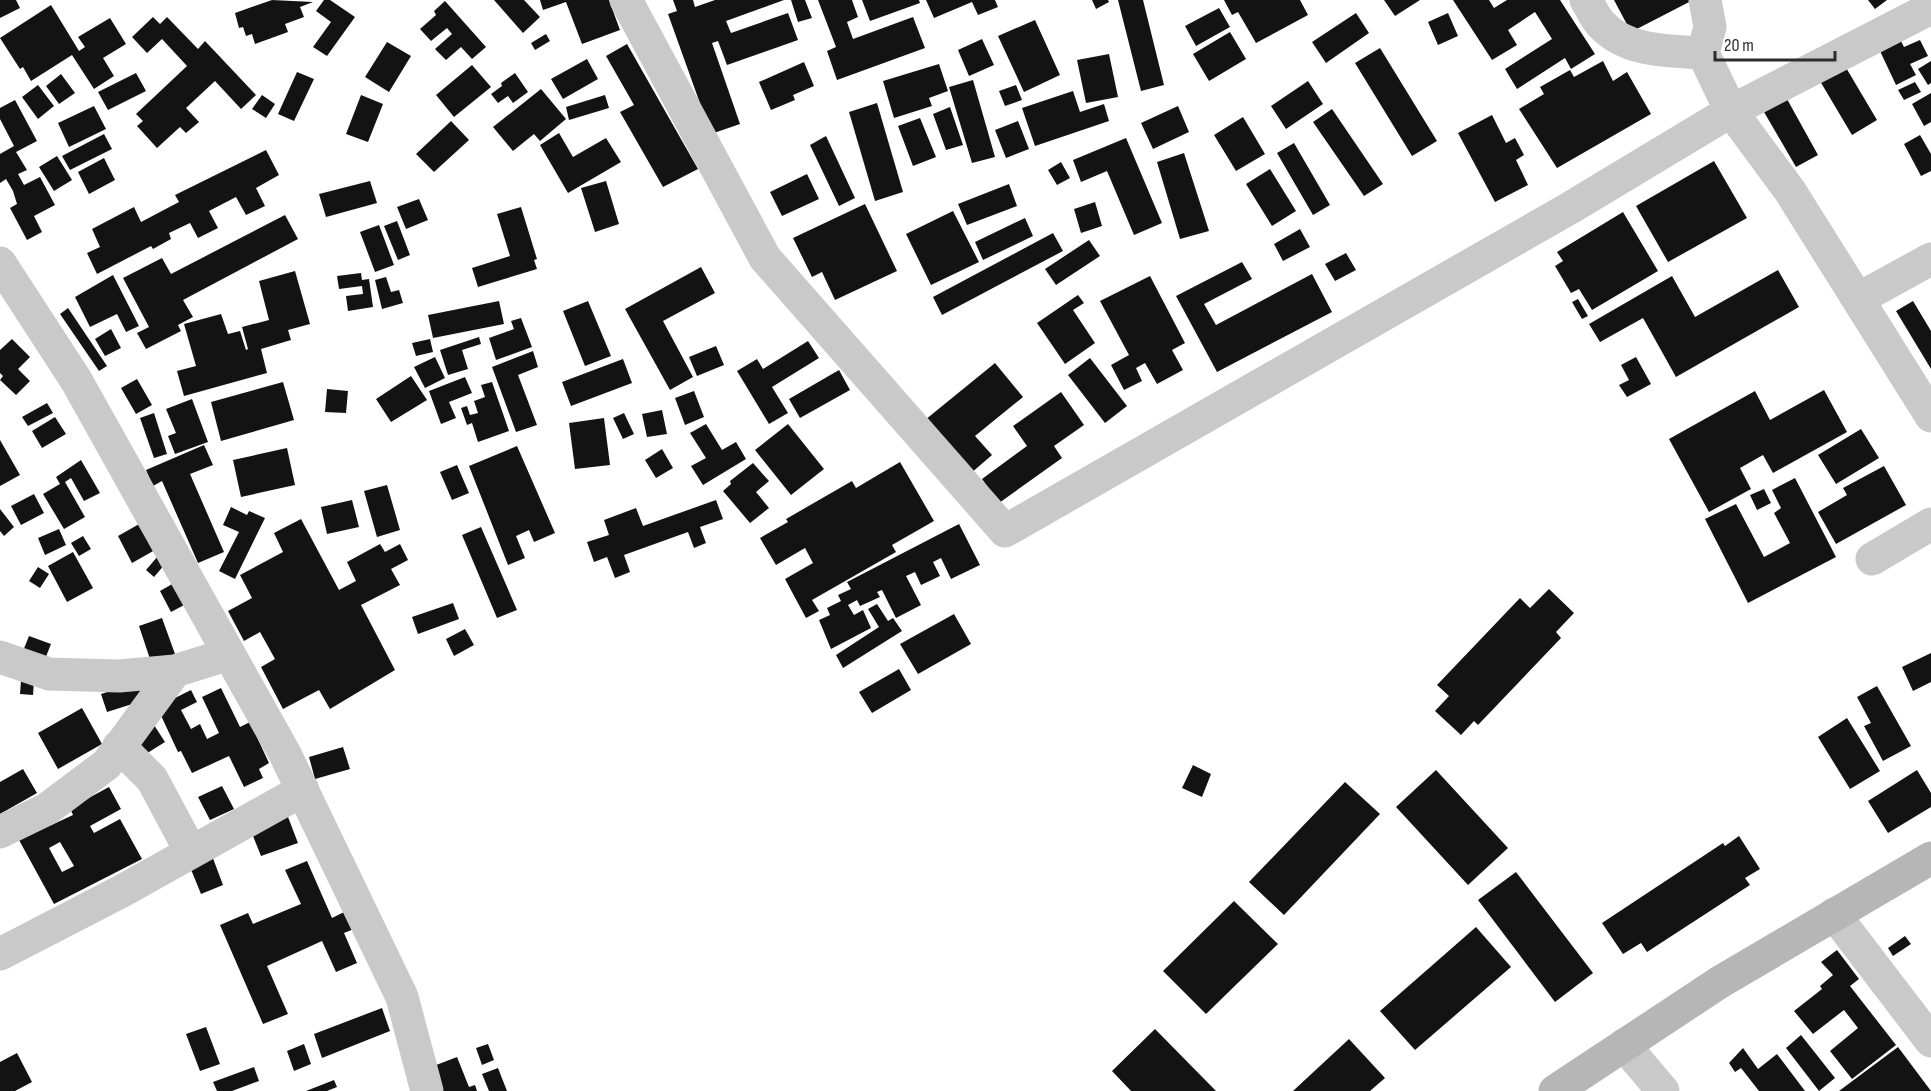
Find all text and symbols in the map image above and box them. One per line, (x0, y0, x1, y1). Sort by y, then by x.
scale bar (1715, 24, 1835, 62)
text: 20 m (1724, 35, 1754, 56)

